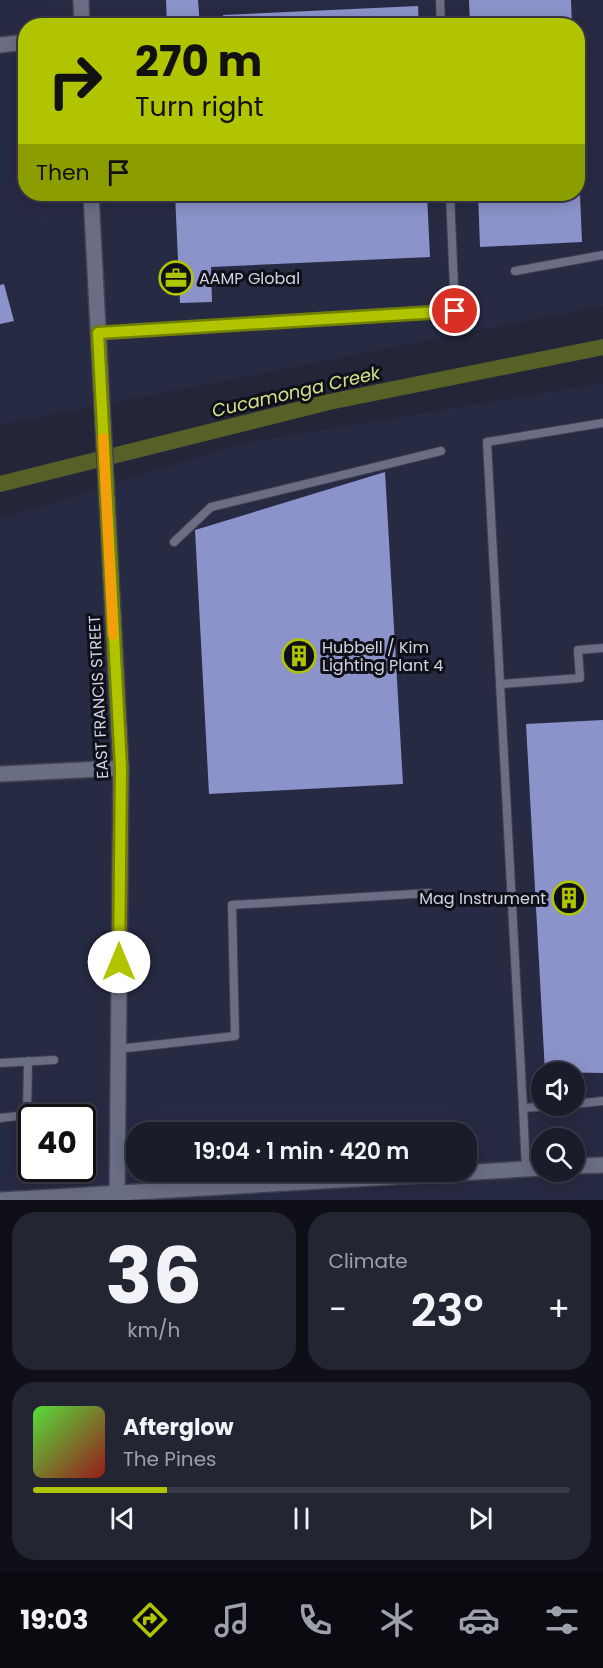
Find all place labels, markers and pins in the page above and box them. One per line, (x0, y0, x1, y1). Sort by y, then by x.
office icon: AAMP Global (158, 260, 194, 296)
place label: AAMP Global (199, 267, 300, 290)
pin (429, 285, 480, 336)
place label: Hubbell / Kim Lighting Plant 4 (322, 636, 443, 677)
building icon: Hubbell / Kim Lighting Plant 4 (281, 638, 317, 674)
building icon: Mag Instrument (551, 880, 587, 916)
place label: Mag Instrument (419, 887, 546, 910)

